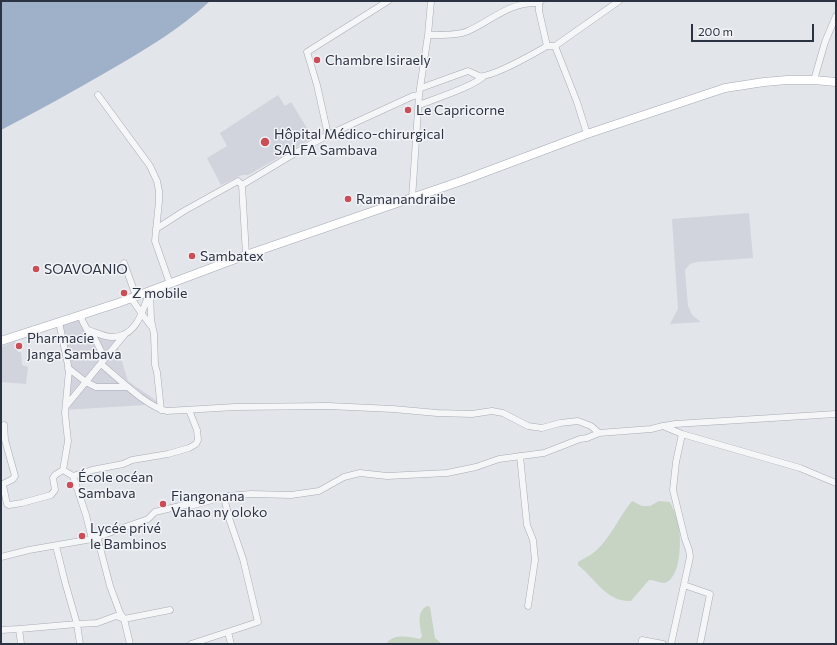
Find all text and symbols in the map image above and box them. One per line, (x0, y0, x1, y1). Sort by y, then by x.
scale bar (693, 16, 816, 42)
text: 200 m (698, 24, 733, 38)
place label: Chambre Isiraely (325, 52, 431, 68)
marker: Chambre Isiraely (312, 55, 322, 65)
place label: Le Capricorne (416, 102, 505, 118)
marker: Le Capricorne (403, 105, 413, 115)
place label: Hôpital Médico-chirurgical SALFA Sambava (274, 126, 444, 158)
marker: Hôpital Médico-chirurgical SALFA Sambava (259, 136, 271, 148)
place label: Ramanandraibe (356, 191, 456, 207)
marker: Ramanandraibe (343, 194, 353, 204)
place label: Sambatex (200, 248, 264, 264)
marker: Sambatex (187, 251, 197, 261)
place label: SOAVOANIO (44, 261, 128, 277)
marker: SOAVOANIO (31, 264, 41, 274)
place label: Z mobile (132, 285, 187, 301)
marker: Z mobile (119, 288, 129, 298)
place label: Pharmacie Janga Sambava (27, 330, 121, 362)
marker: Pharmacie Janga Sambava (14, 341, 24, 351)
place label: École océan Sambava (78, 469, 153, 502)
marker: École océan Sambava (65, 480, 75, 490)
place label: Fiangonana Vahao ny oloko (171, 488, 267, 520)
marker: Fiangonana Vahao ny oloko (158, 499, 168, 509)
place label: Lycée privé le Bambinos (90, 520, 167, 552)
marker: Lycée privé le Bambinos (77, 531, 87, 541)

